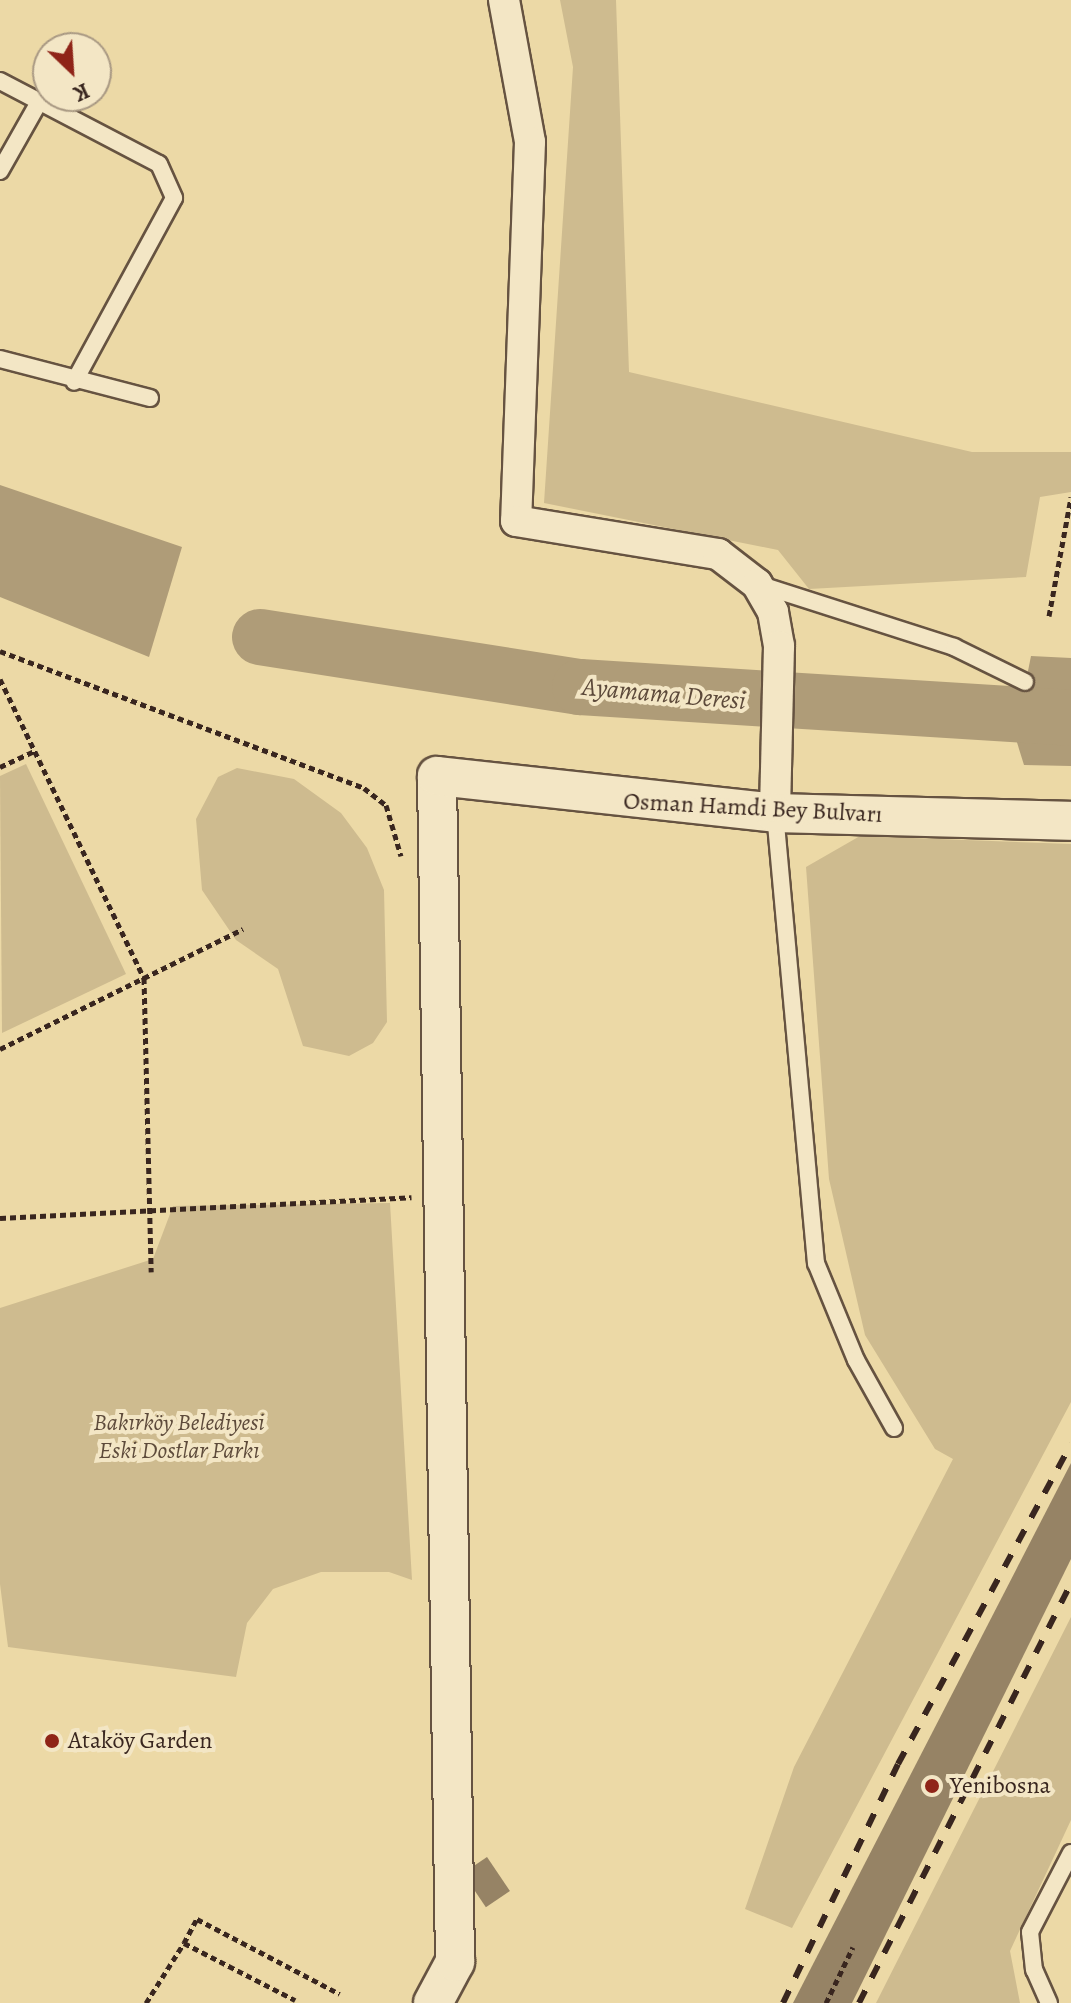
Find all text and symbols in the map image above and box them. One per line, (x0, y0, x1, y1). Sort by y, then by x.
north arrow (32, 32, 112, 112)
text: K (68, 75, 94, 109)
water label: Ayamama Deresi (581, 671, 747, 717)
street label: Osman Hamdi Bey Bulvarı (623, 787, 883, 829)
park label: Bakırköy Belediyesi Eski Dostlar Parkı (93, 1409, 265, 1465)
place label: Ataköy Garden (68, 1727, 212, 1755)
marker: Ataköy Garden (43, 1732, 61, 1750)
place label: Yenibosna (950, 1772, 1051, 1800)
marker: Yenibosna (921, 1775, 943, 1797)

